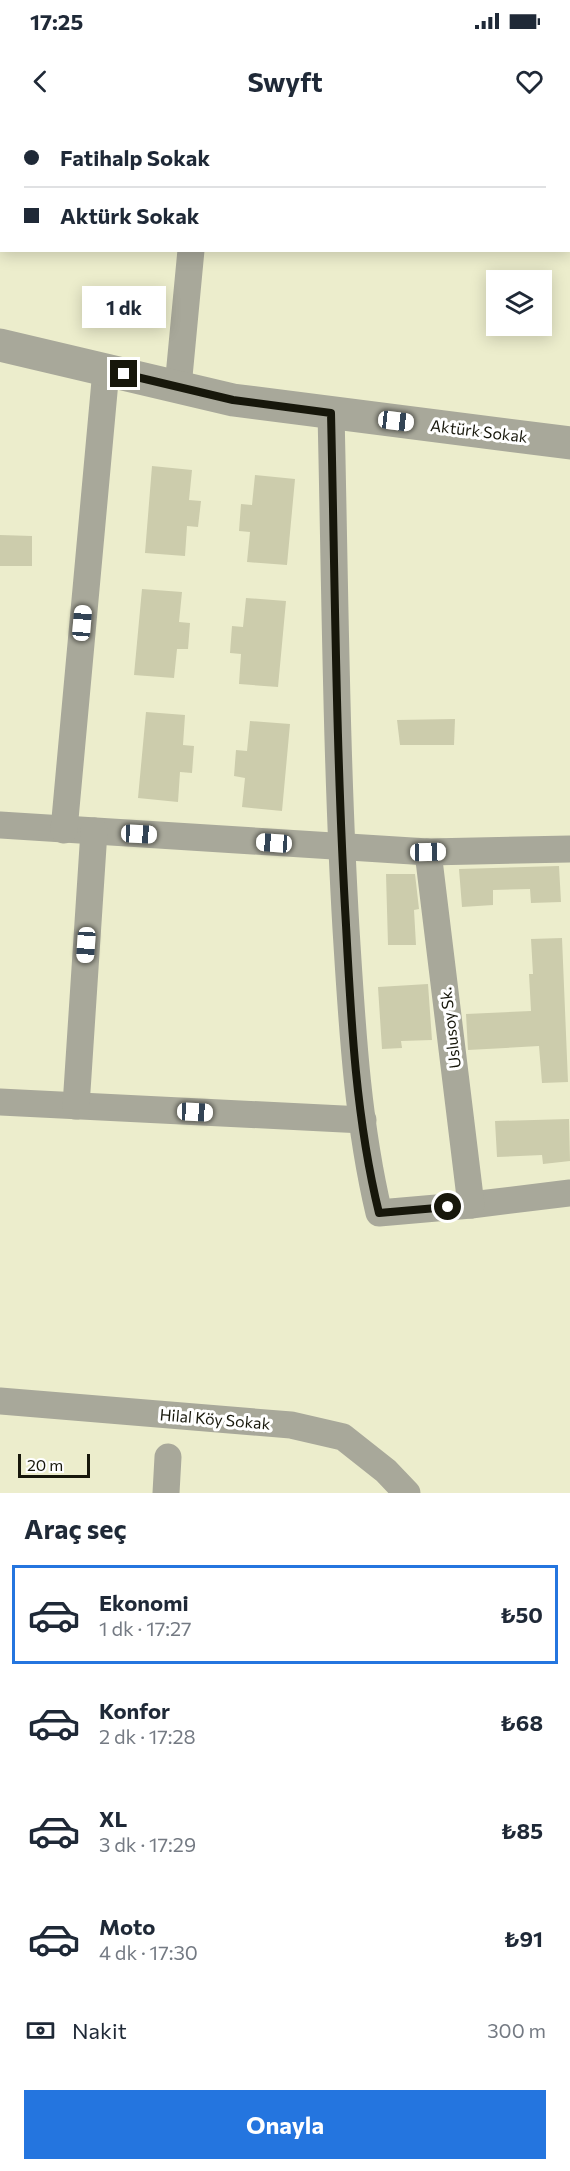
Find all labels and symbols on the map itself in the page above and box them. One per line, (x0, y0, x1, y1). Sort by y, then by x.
callout: 1 dk (82, 287, 166, 329)
route end (110, 360, 137, 387)
car (377, 410, 415, 432)
street label: Aktürk Sokak (429, 415, 529, 446)
car (71, 604, 93, 642)
car (121, 824, 157, 844)
car (255, 833, 293, 853)
car (410, 843, 446, 861)
car (76, 926, 96, 964)
street label: Uslusoy Sk. (435, 986, 464, 1070)
car (177, 1102, 213, 1122)
route start (434, 1193, 461, 1220)
street label: Hilal Köy Sokak (159, 1404, 272, 1433)
scale bar (18, 1451, 90, 1478)

